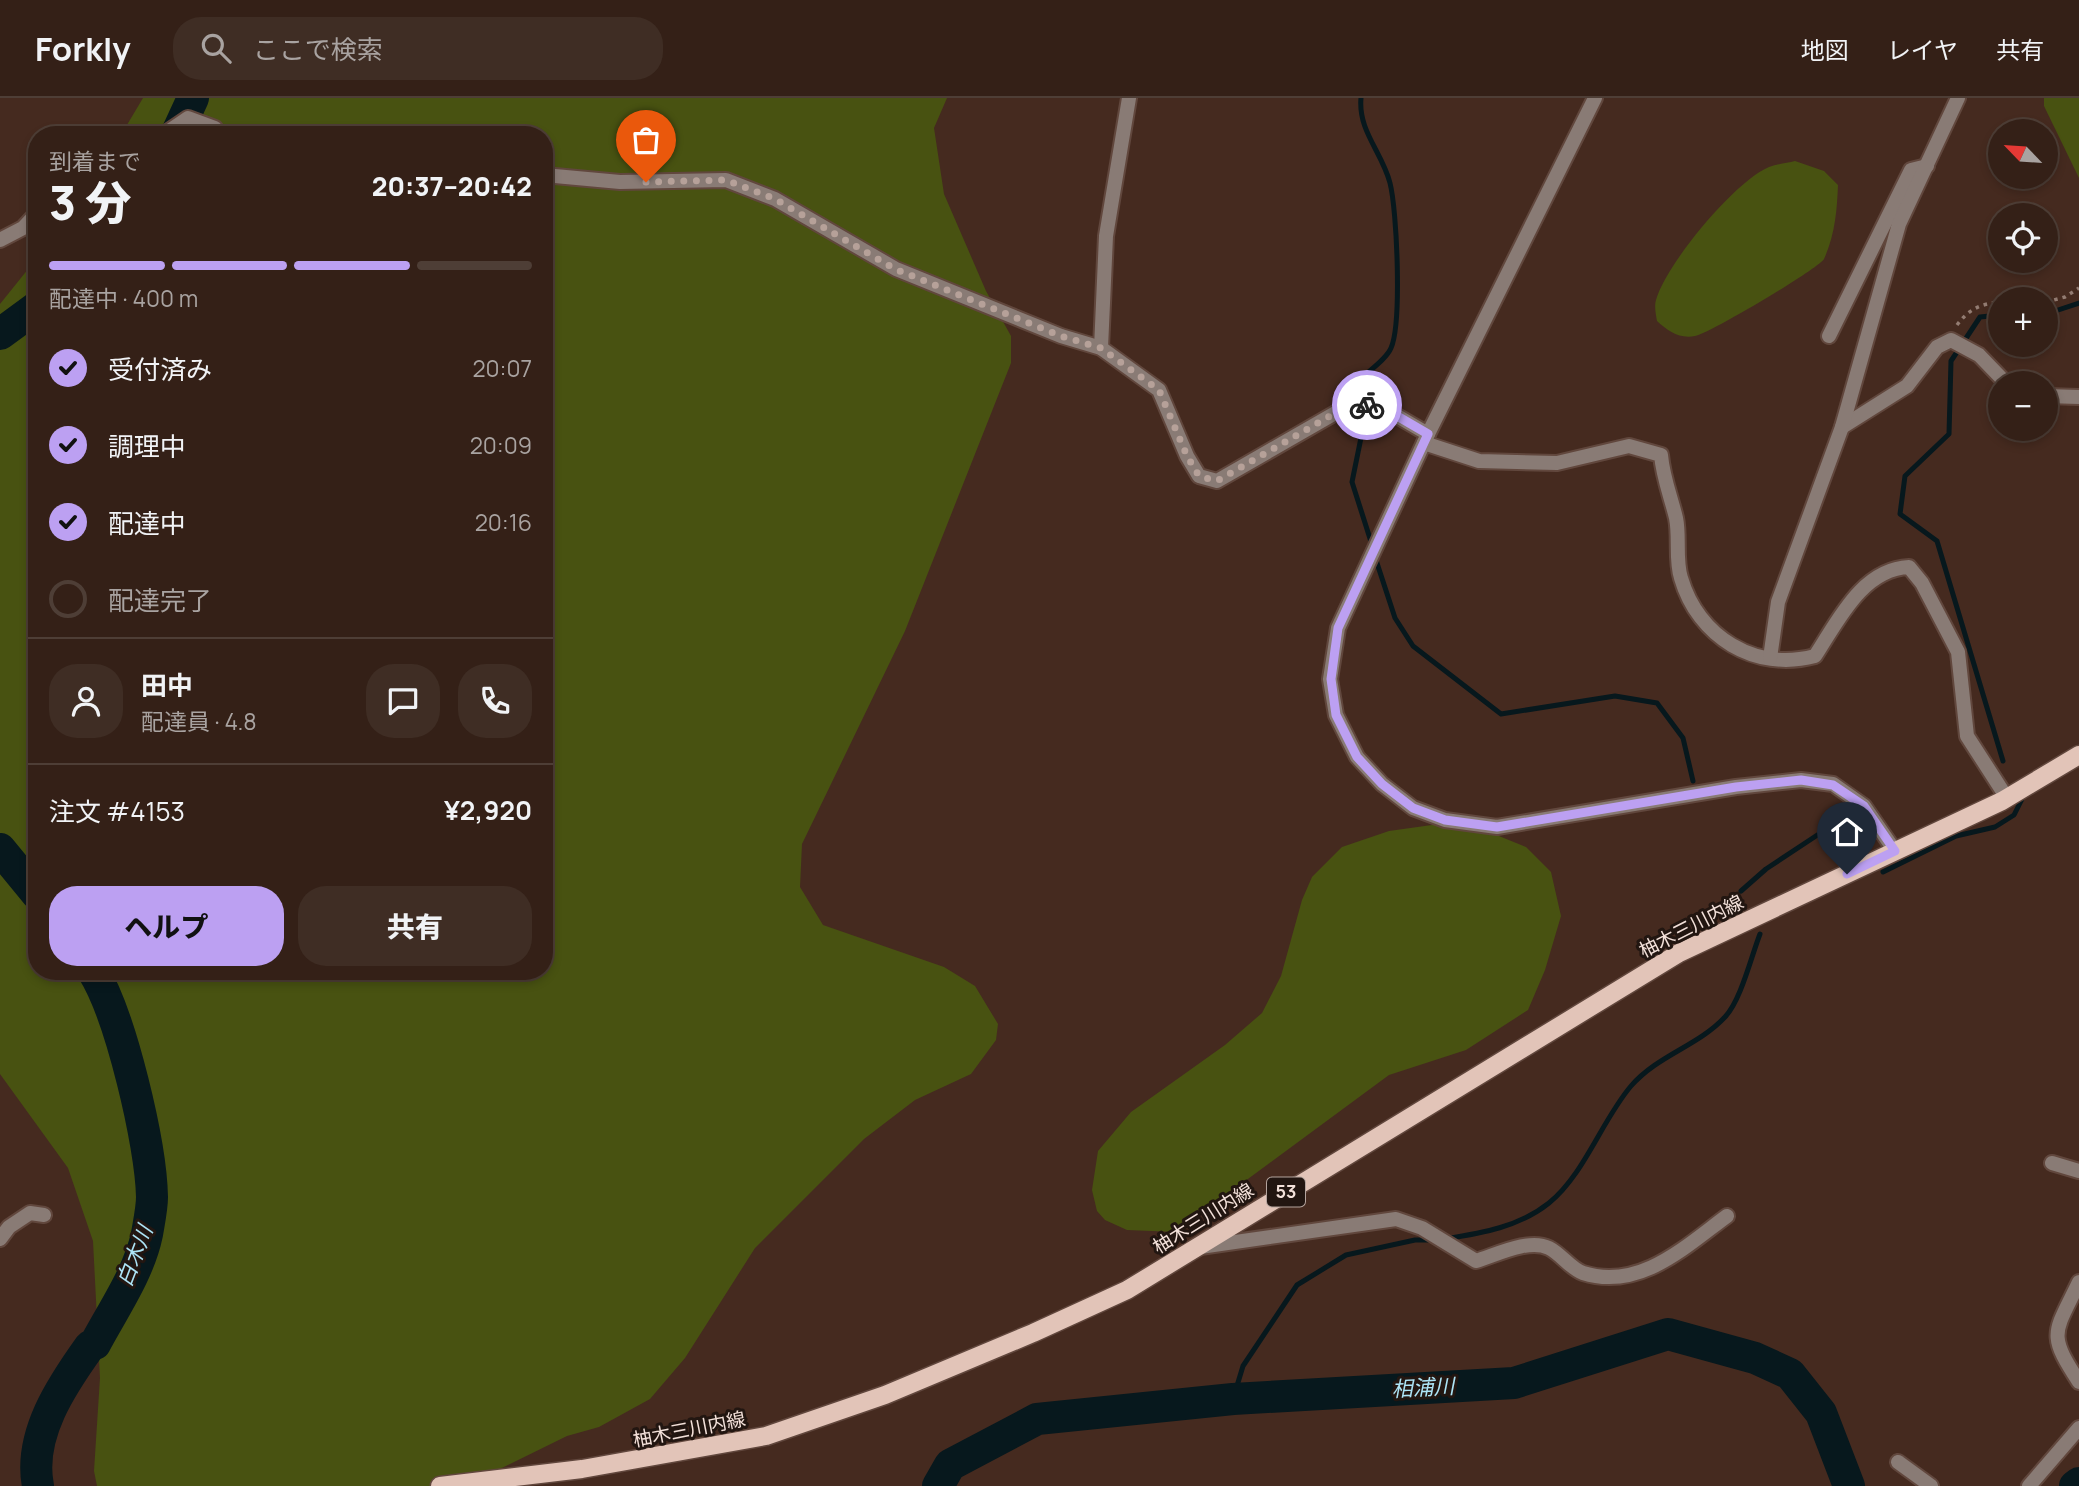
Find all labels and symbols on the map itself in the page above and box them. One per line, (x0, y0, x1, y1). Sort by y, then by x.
pin (616, 110, 676, 182)
north arrow (1988, 119, 2058, 189)
courier (1332, 370, 1402, 440)
pin (1817, 802, 1877, 874)
street label: 柚木三川内線 (1634, 889, 1748, 963)
street label: 柚木三川内線 (1148, 1177, 1258, 1259)
road number: 53 (1267, 1177, 1305, 1206)
water label: 白木川 (110, 1219, 159, 1290)
water label: 相浦川 (1391, 1371, 1457, 1403)
street label: 柚木三川内線 (631, 1405, 747, 1453)

